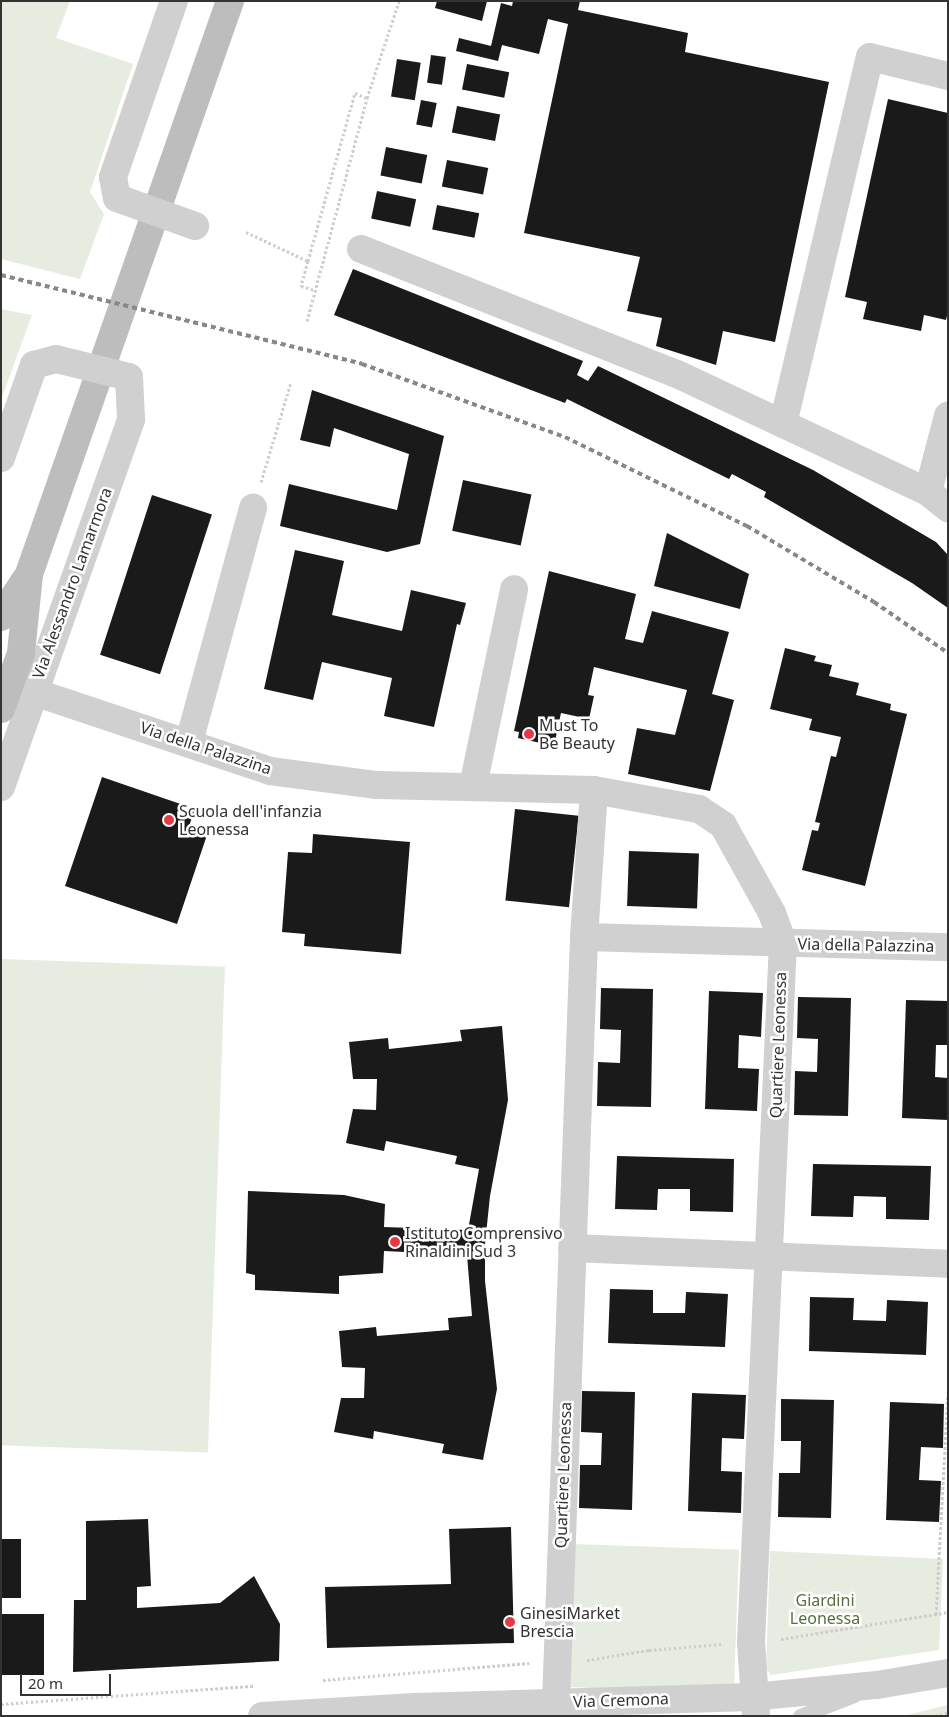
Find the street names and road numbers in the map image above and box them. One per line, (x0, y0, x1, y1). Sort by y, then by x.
street label: Via Alessandro Lamarmora (28, 485, 116, 681)
street label: Via della Palazzina (138, 718, 274, 778)
street label: Via della Palazzina (797, 934, 935, 956)
street label: Quartiere Leonessa (766, 971, 790, 1119)
street label: Quartiere Leonessa (551, 1401, 575, 1549)
street label: Via Cremona (573, 1689, 669, 1711)

